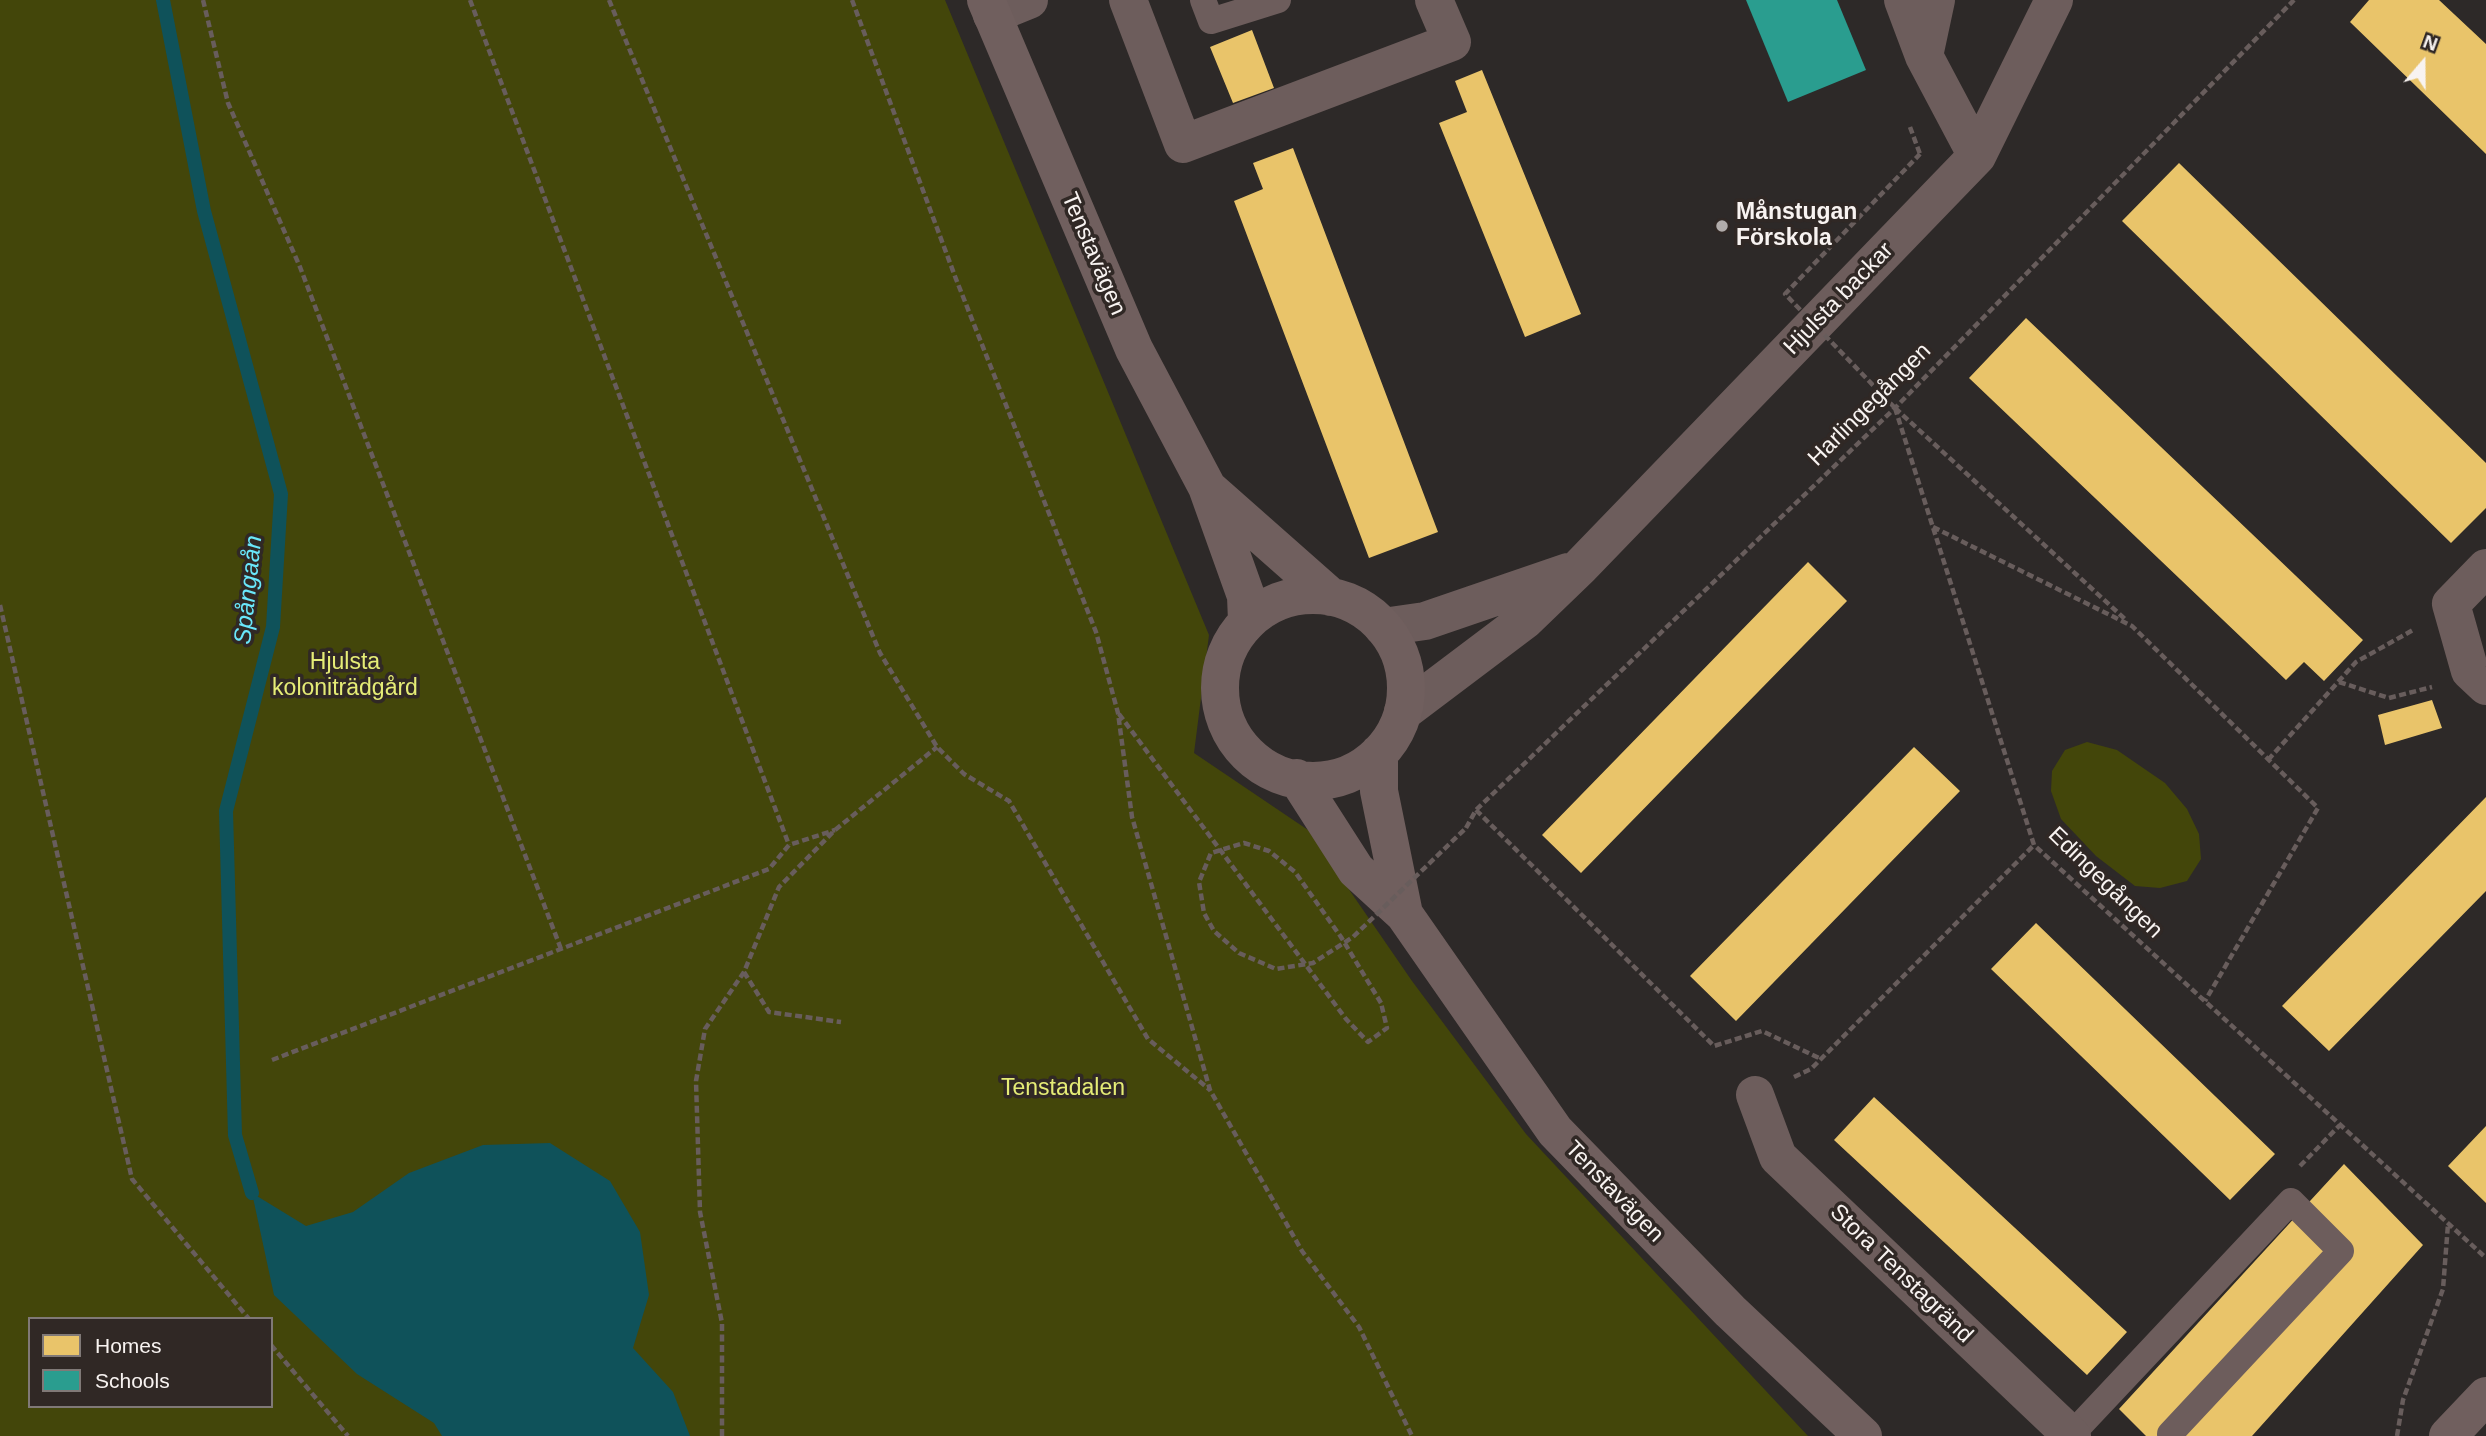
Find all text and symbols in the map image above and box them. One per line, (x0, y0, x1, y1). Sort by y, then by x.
north arrow (2388, 28, 2458, 98)
text: N (2420, 31, 2440, 55)
street label: Tenstavägen (1055, 189, 1131, 319)
place label: Månstugan Förskola (1736, 199, 1857, 253)
marker: Månstugan Förskola (1714, 218, 1730, 234)
street label: Hjulsta backar (1778, 237, 1900, 361)
street label: Harlingegången (1803, 338, 1937, 472)
water label: Spångaån (229, 534, 269, 646)
park label: Hjulsta koloniträdgård (272, 649, 418, 703)
street label: Edingegången (2042, 822, 2168, 944)
park label: Tenstadalen (1001, 1075, 1125, 1103)
street label: Tenstavägen (1559, 1136, 1669, 1248)
street label: Stora Tenstagränd (1824, 1199, 1978, 1349)
legend (28, 1317, 273, 1408)
text: Homes (95, 1334, 162, 1357)
text: Schools (95, 1369, 170, 1392)

